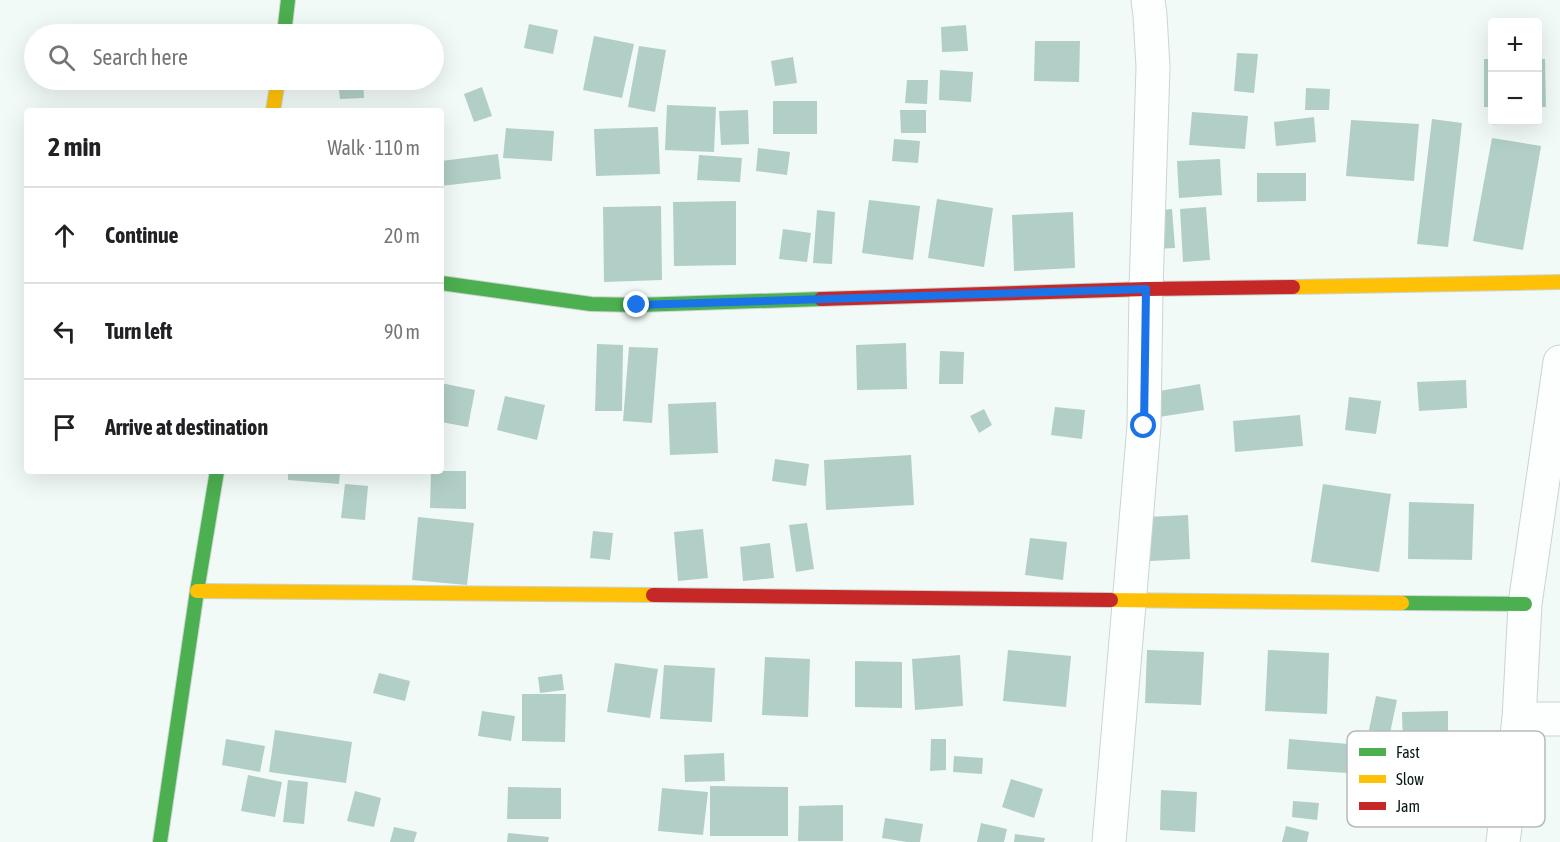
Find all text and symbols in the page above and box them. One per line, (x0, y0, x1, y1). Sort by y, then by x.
map controls (1488, 18, 1542, 126)
button: + (1488, 18, 1542, 72)
search box (24, 24, 444, 90)
icon: search (45, 41, 78, 74)
text: Search here (93, 44, 188, 70)
button: − (1488, 72, 1542, 126)
text: 2 min (48, 132, 101, 162)
text: Walk · 110 m (328, 136, 420, 159)
icon: ahead (48, 219, 81, 252)
text: Continue (105, 222, 179, 248)
text: 20 m (384, 224, 420, 247)
route end (623, 291, 649, 317)
icon: left (48, 315, 81, 348)
text: Turn left (105, 318, 172, 344)
text: 90 m (384, 320, 420, 343)
icon: arrive (48, 411, 81, 444)
route start (1130, 412, 1156, 438)
text: Arrive at destination (105, 414, 268, 440)
legend (1347, 731, 1545, 827)
text: Fast (1396, 743, 1420, 761)
text: Slow (1396, 770, 1424, 788)
text: Jam (1396, 797, 1420, 815)

